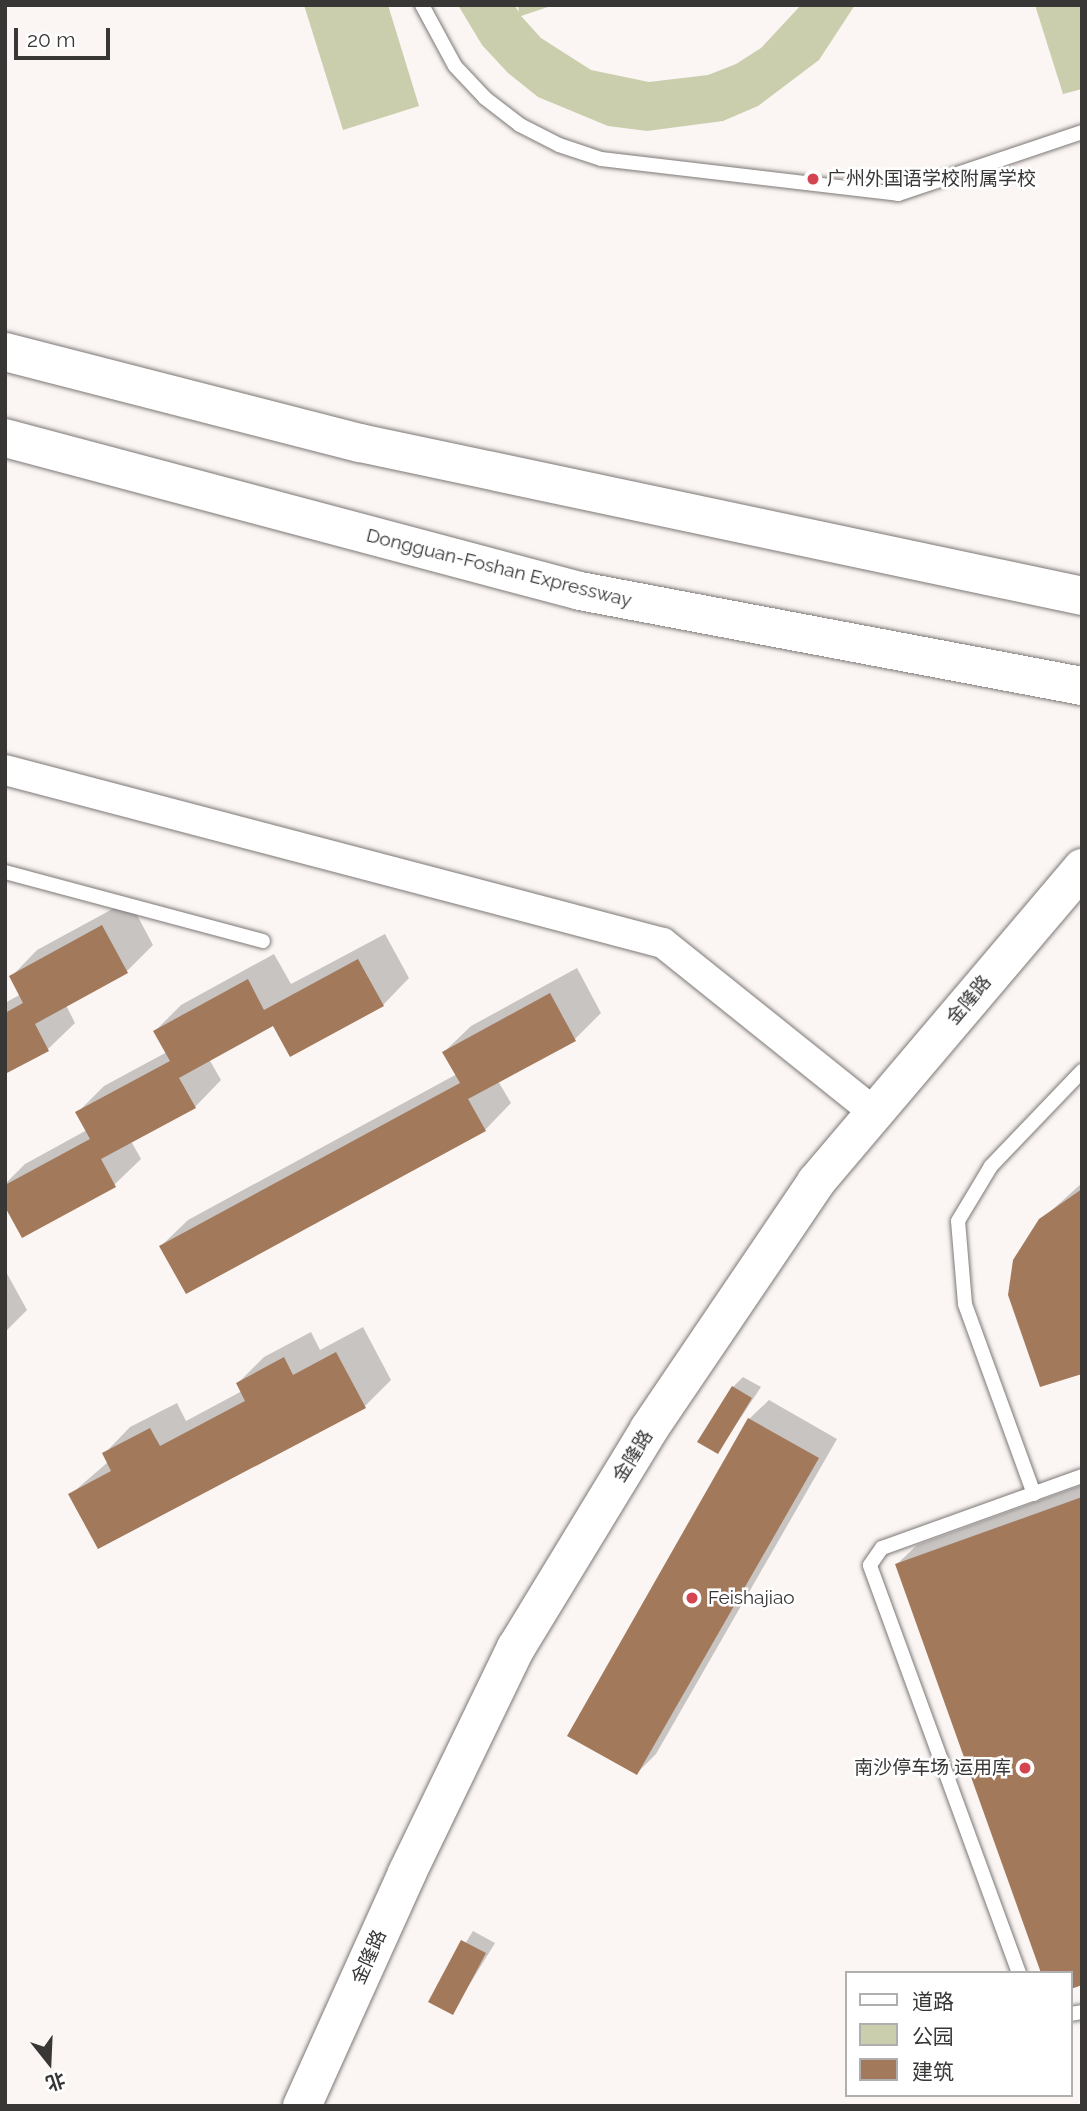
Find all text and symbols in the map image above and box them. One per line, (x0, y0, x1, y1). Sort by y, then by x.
scale bar (18, 14, 114, 58)
text: 20 m (27, 27, 75, 52)
place label: 广州外国语学校附属学校 (827, 168, 1036, 190)
marker: 广州外国语学校附属学校 (805, 171, 821, 187)
street label: Dongguan-Foshan Expressway (364, 524, 634, 612)
street label: 金隆路 (942, 971, 996, 1029)
street label: 金隆路 (608, 1426, 658, 1486)
place label: Feishajiao (708, 1587, 795, 1609)
marker: Feishajiao (682, 1588, 702, 1608)
place label: 南沙停车场 运用库 (854, 1757, 1011, 1779)
marker: 南沙停车场 运用库 (1017, 1760, 1033, 1776)
street label: 金隆路 (347, 1926, 391, 1988)
legend (846, 1971, 1073, 2097)
text: 道路 (912, 1989, 954, 2014)
text: 公园 (912, 2024, 954, 2049)
north arrow (14, 2027, 84, 2097)
text: 建筑 (912, 2059, 954, 2084)
text: 北 (43, 2069, 68, 2095)

